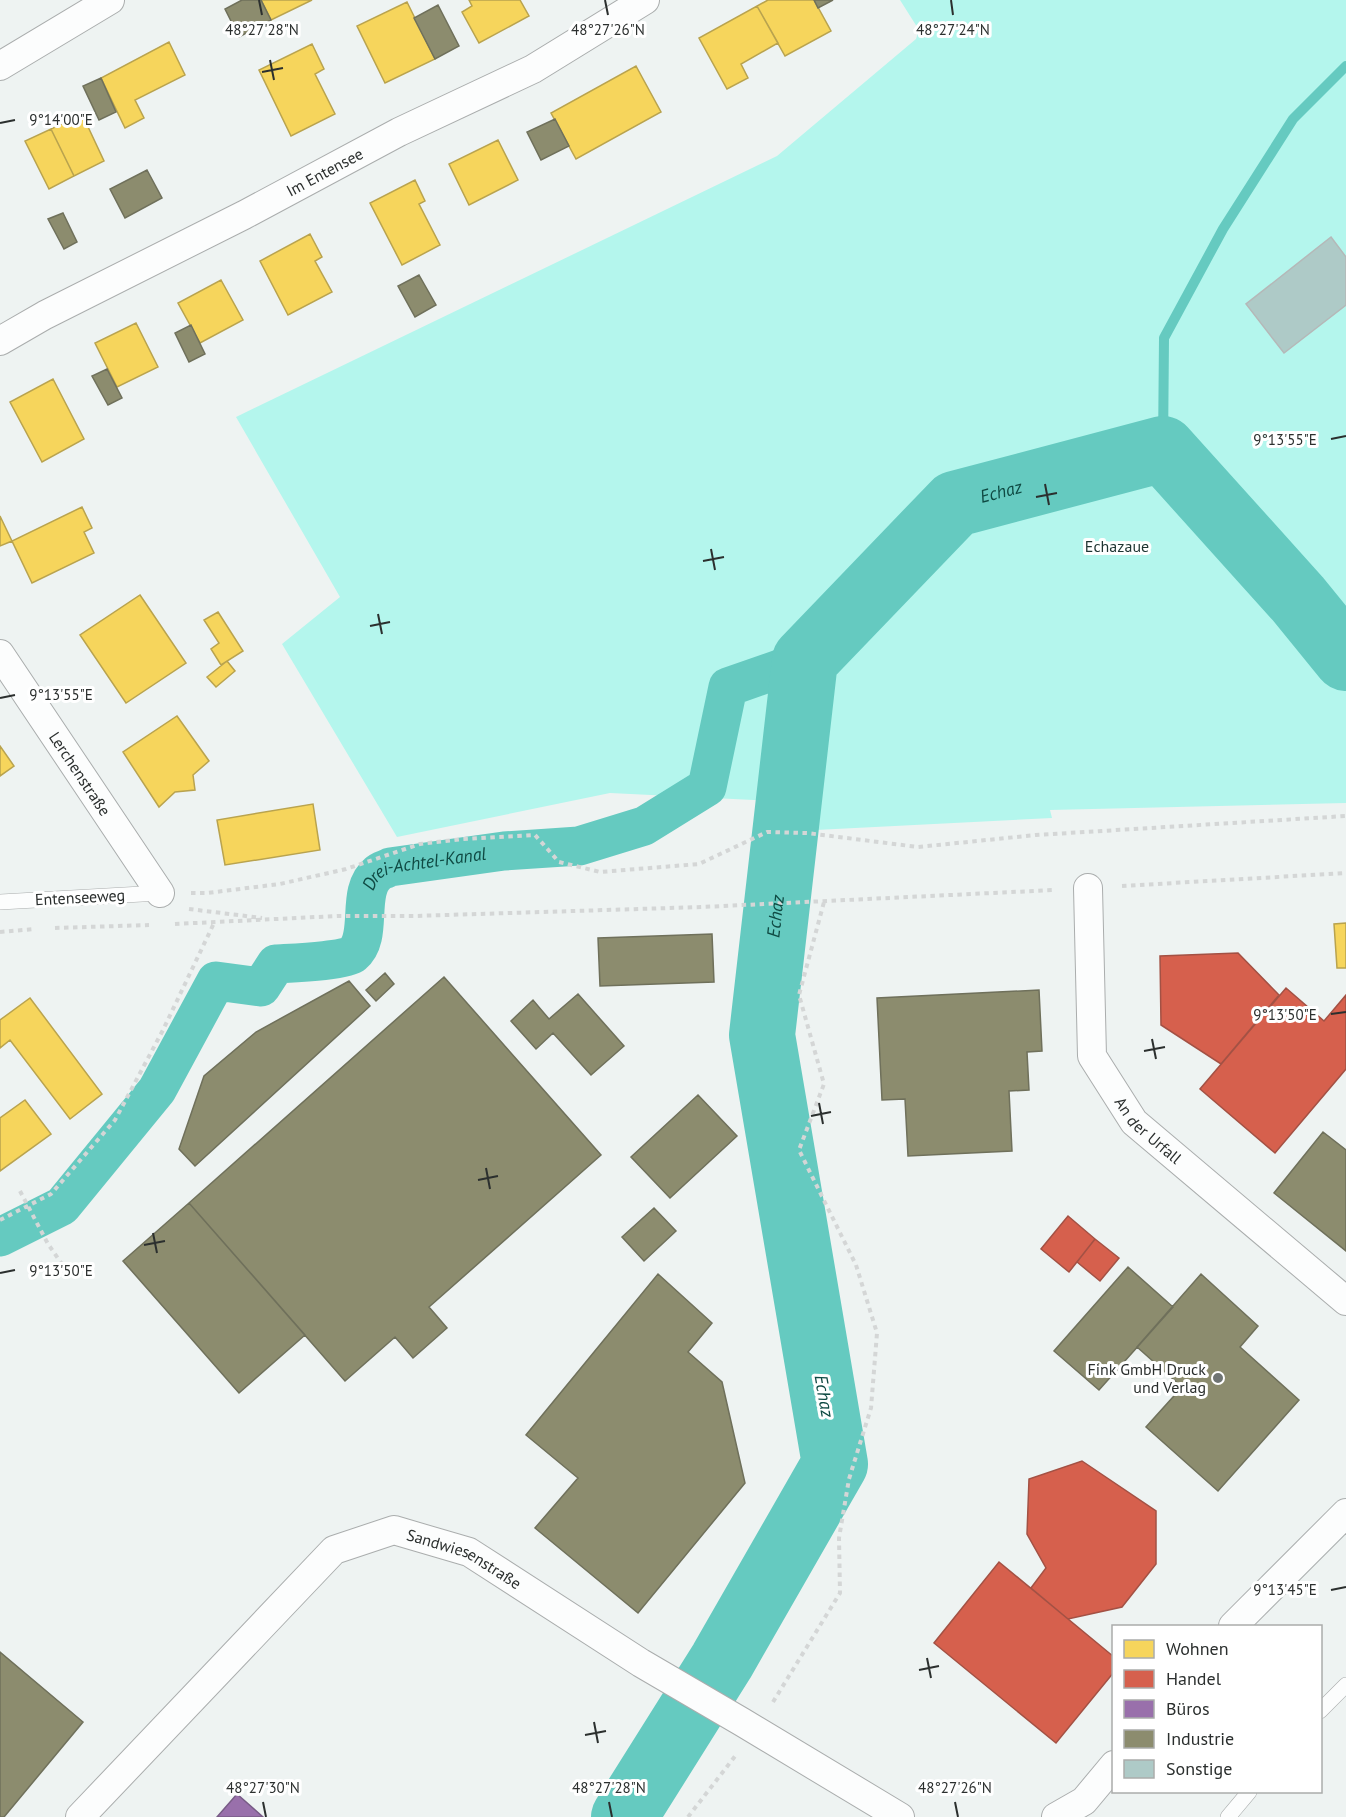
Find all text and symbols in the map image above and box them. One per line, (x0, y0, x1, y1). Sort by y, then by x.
text: 48°27'28"N (225, 20, 299, 39)
text: 48°27'26"N (571, 20, 645, 39)
text: 48°27'24"N (916, 20, 990, 39)
text: 9°14'00"E (29, 110, 93, 129)
street label: Im Entensee (283, 143, 366, 201)
text: 9°13'55"E (1253, 430, 1317, 449)
water label: Echaz (977, 475, 1025, 508)
park label: Echazaue (1085, 536, 1149, 556)
text: 9°13'55"E (29, 685, 93, 704)
street label: Lerchenstraße (45, 728, 115, 820)
water label: Drei-Achtel-Kanal (356, 842, 488, 894)
street label: Entenseeweg (34, 885, 126, 909)
water label: Echaz (761, 893, 789, 939)
text: 9°13'50"E (1253, 1005, 1317, 1024)
street label: An der Urfall (1111, 1093, 1186, 1168)
text: 9°13'50"E (29, 1261, 93, 1280)
place label: Fink GmbH Druck und Verlag (1087, 1359, 1206, 1397)
marker: Fink GmbH Druck und Verlag (1211, 1371, 1225, 1385)
water label: Echaz (809, 1373, 840, 1419)
street label: Sandwiesenstraße (404, 1524, 525, 1593)
text: 9°13'45"E (1253, 1580, 1317, 1599)
legend (1112, 1625, 1322, 1793)
text: Wohnen (1166, 1637, 1228, 1660)
text: Handel (1166, 1667, 1222, 1690)
text: Büros (1166, 1697, 1210, 1720)
text: Industrie (1166, 1727, 1234, 1750)
text: Sonstige (1166, 1757, 1232, 1780)
text: 48°27'30"N (226, 1778, 300, 1797)
text: 48°27'28"N (572, 1778, 646, 1797)
text: 48°27'26"N (918, 1778, 992, 1797)

